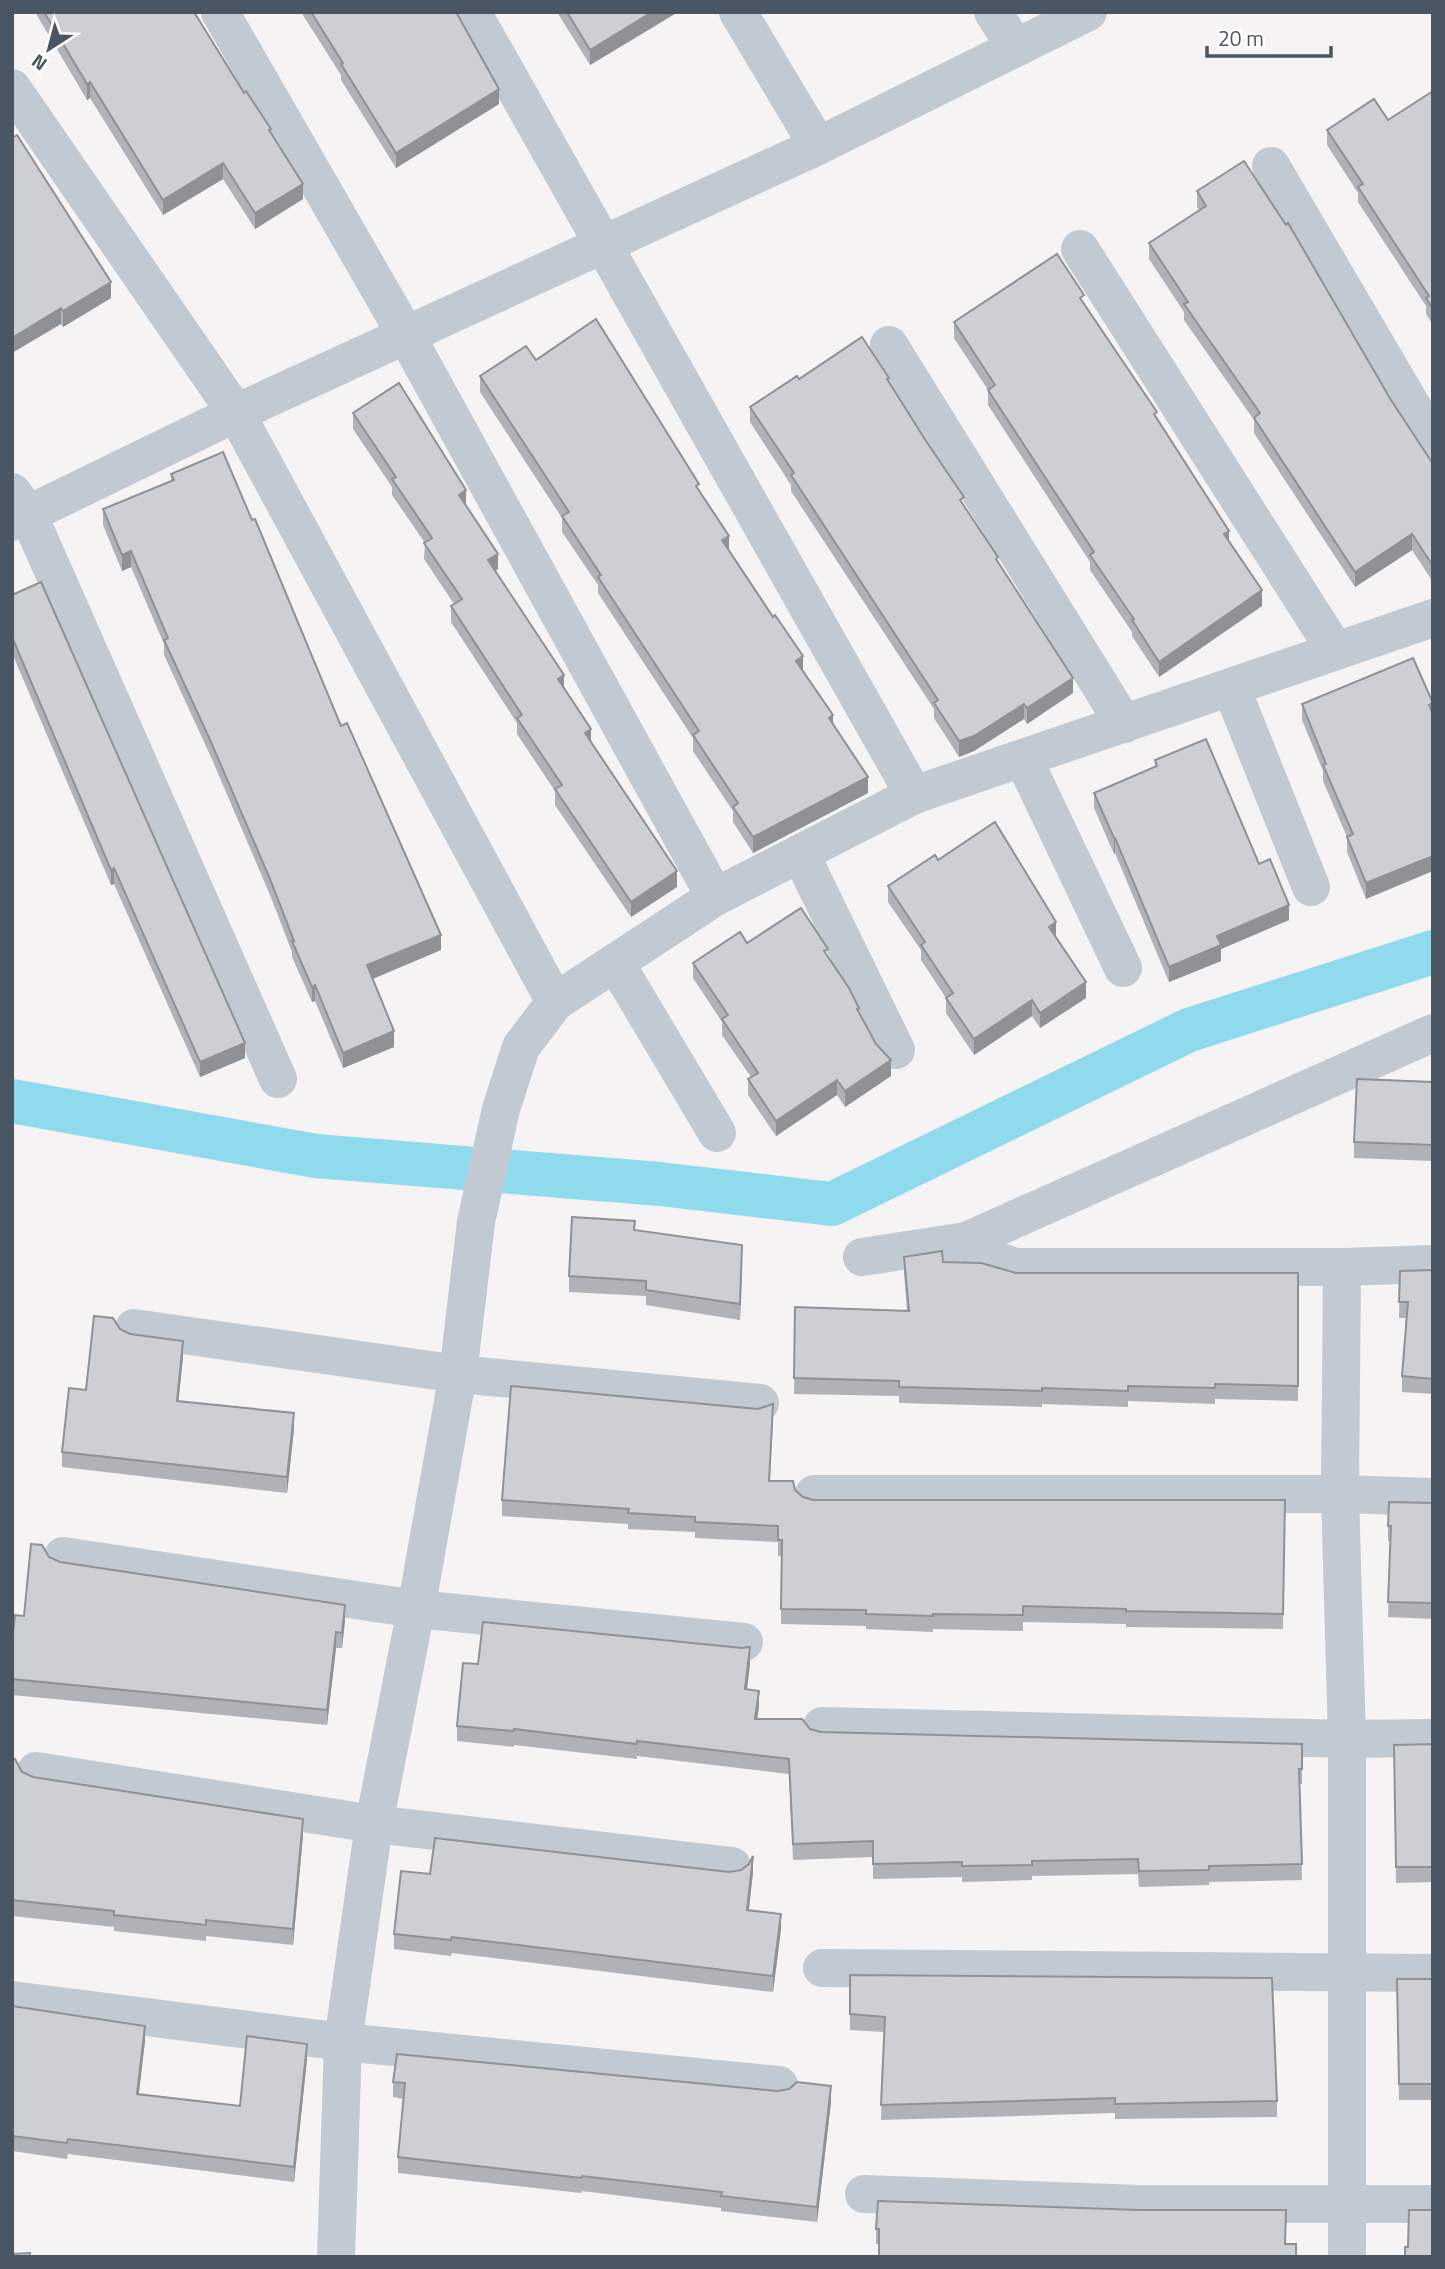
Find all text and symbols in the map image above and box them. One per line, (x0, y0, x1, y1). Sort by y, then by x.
north arrow (14, 14, 84, 84)
scale bar (1207, 14, 1331, 58)
text: 20 m (1218, 22, 1264, 54)
text: N (25, 48, 53, 79)

